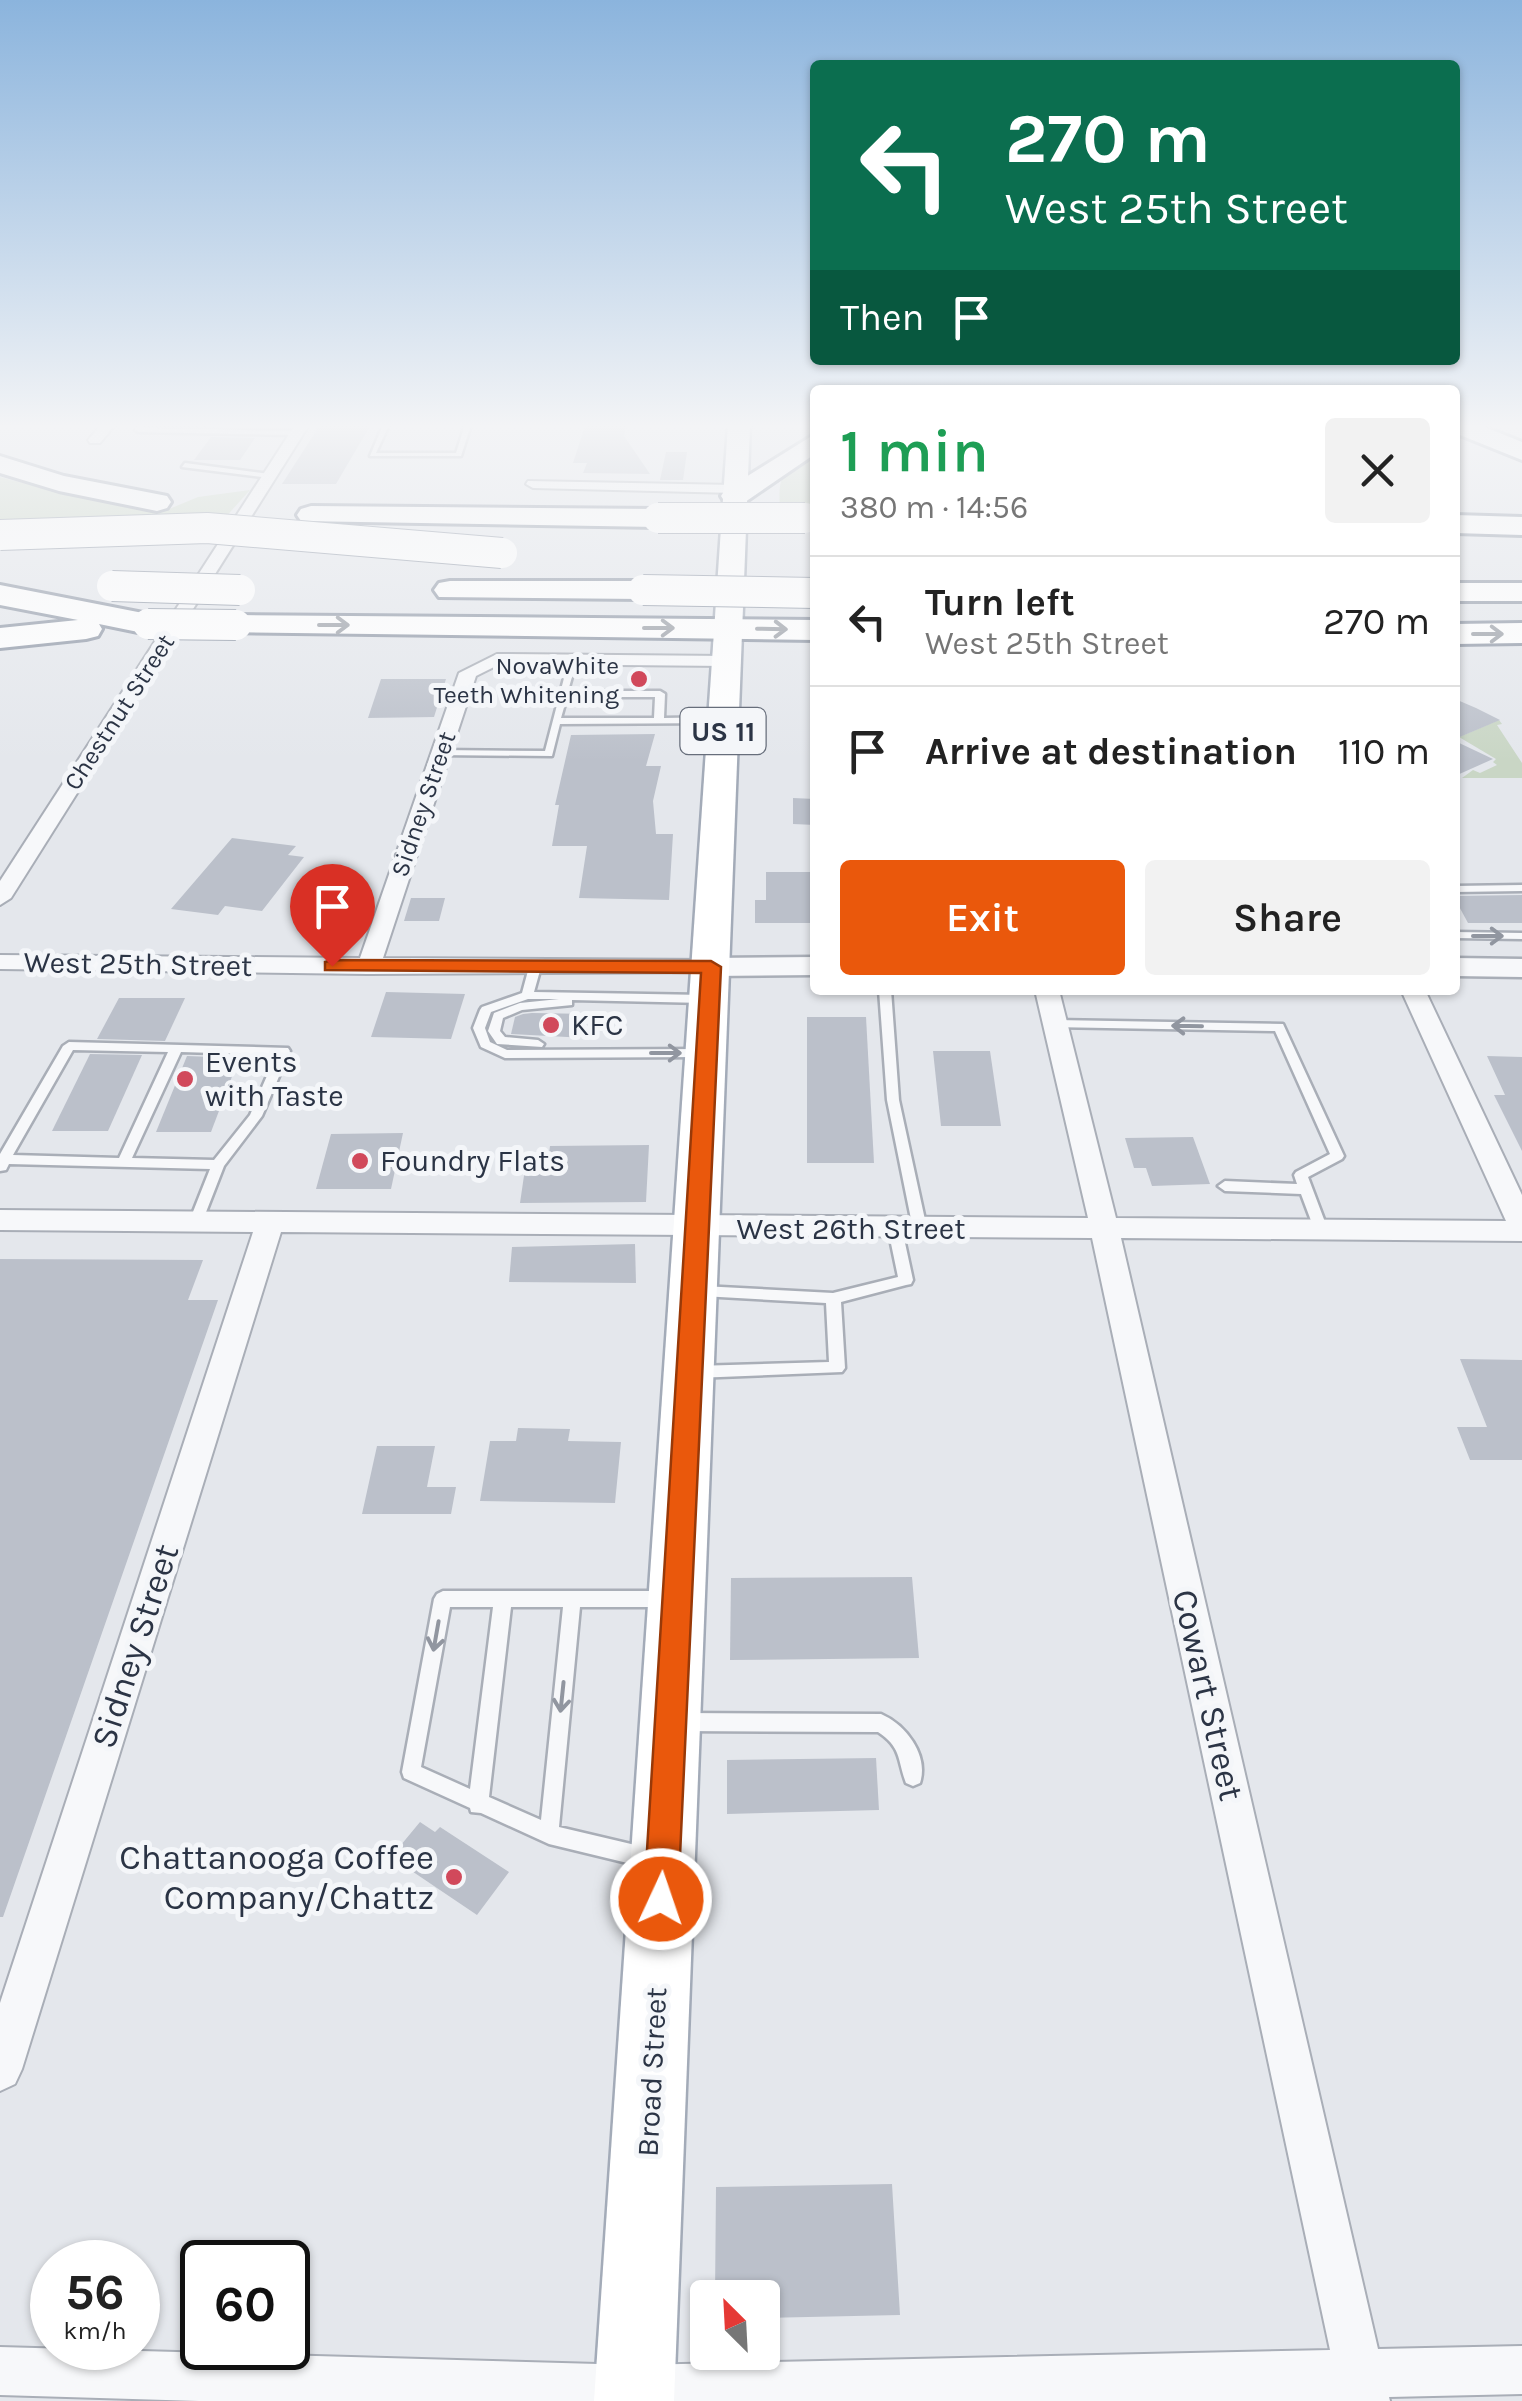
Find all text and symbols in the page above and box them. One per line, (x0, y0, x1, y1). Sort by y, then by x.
text: 270 m (1005, 98, 1211, 180)
icon: left (840, 100, 970, 230)
text: West 25th Street (1005, 182, 1348, 234)
icon: arrive (944, 290, 999, 345)
text: Then (840, 295, 924, 340)
text: 1 min (840, 416, 989, 486)
button: close (1325, 418, 1430, 523)
text: 380 m · 14:56 (840, 489, 1028, 526)
text: Turn left (925, 580, 1075, 625)
icon: left (840, 594, 895, 649)
text: 270 m (1323, 599, 1430, 644)
one-way arrow (318, 616, 350, 635)
one-way arrow (642, 618, 675, 638)
one-way arrow (754, 620, 787, 638)
one-way arrow (1472, 624, 1504, 643)
text: West 25th Street (925, 625, 1169, 662)
street label: Chestnut Street (58, 629, 180, 795)
place label: NovaWhite Teeth Whitening (433, 651, 619, 709)
marker: NovaWhite Teeth Whitening (628, 668, 650, 690)
road number: US 11 (680, 708, 766, 754)
icon: arrive (840, 724, 895, 779)
street label: Sidney Street (385, 728, 461, 880)
text: Arrive at destination (925, 729, 1297, 774)
text: 110 m (1338, 729, 1430, 774)
button: Exit (840, 860, 1125, 975)
button: Share (1145, 860, 1430, 975)
pin (290, 864, 375, 967)
icon: arrive (305, 879, 360, 934)
one-way arrow (1472, 926, 1504, 946)
street label: West 25th Street (23, 944, 253, 984)
place label: KFC (571, 1007, 623, 1043)
marker: KFC (540, 1014, 562, 1036)
one-way arrow (1171, 1016, 1204, 1036)
place label: Events with Taste (205, 1044, 344, 1114)
one-way arrow (650, 1044, 682, 1062)
marker: Events with Taste (174, 1068, 196, 1090)
place label: Foundry Flats (380, 1143, 565, 1179)
marker: Foundry Flats (349, 1150, 371, 1172)
street label: West 26th Street (737, 1211, 965, 1247)
street label: Sidney Street (83, 1539, 187, 1753)
street label: Cowart Street (1164, 1585, 1252, 1805)
one-way arrow (426, 1619, 445, 1652)
one-way arrow (553, 1680, 572, 1713)
place label: Chattanooga Coffee Company/Chattz (119, 1837, 434, 1918)
position arrow (609, 1847, 713, 1951)
marker: Chattanooga Coffee Company/Chattz (443, 1866, 465, 1888)
street label: Broad Street (630, 1986, 674, 2158)
speed limit sign: 60 (180, 2240, 310, 2370)
text: 56 (65, 2263, 125, 2322)
north arrow (690, 2280, 780, 2370)
map controls (690, 2280, 780, 2370)
text: km/h (63, 2316, 127, 2345)

